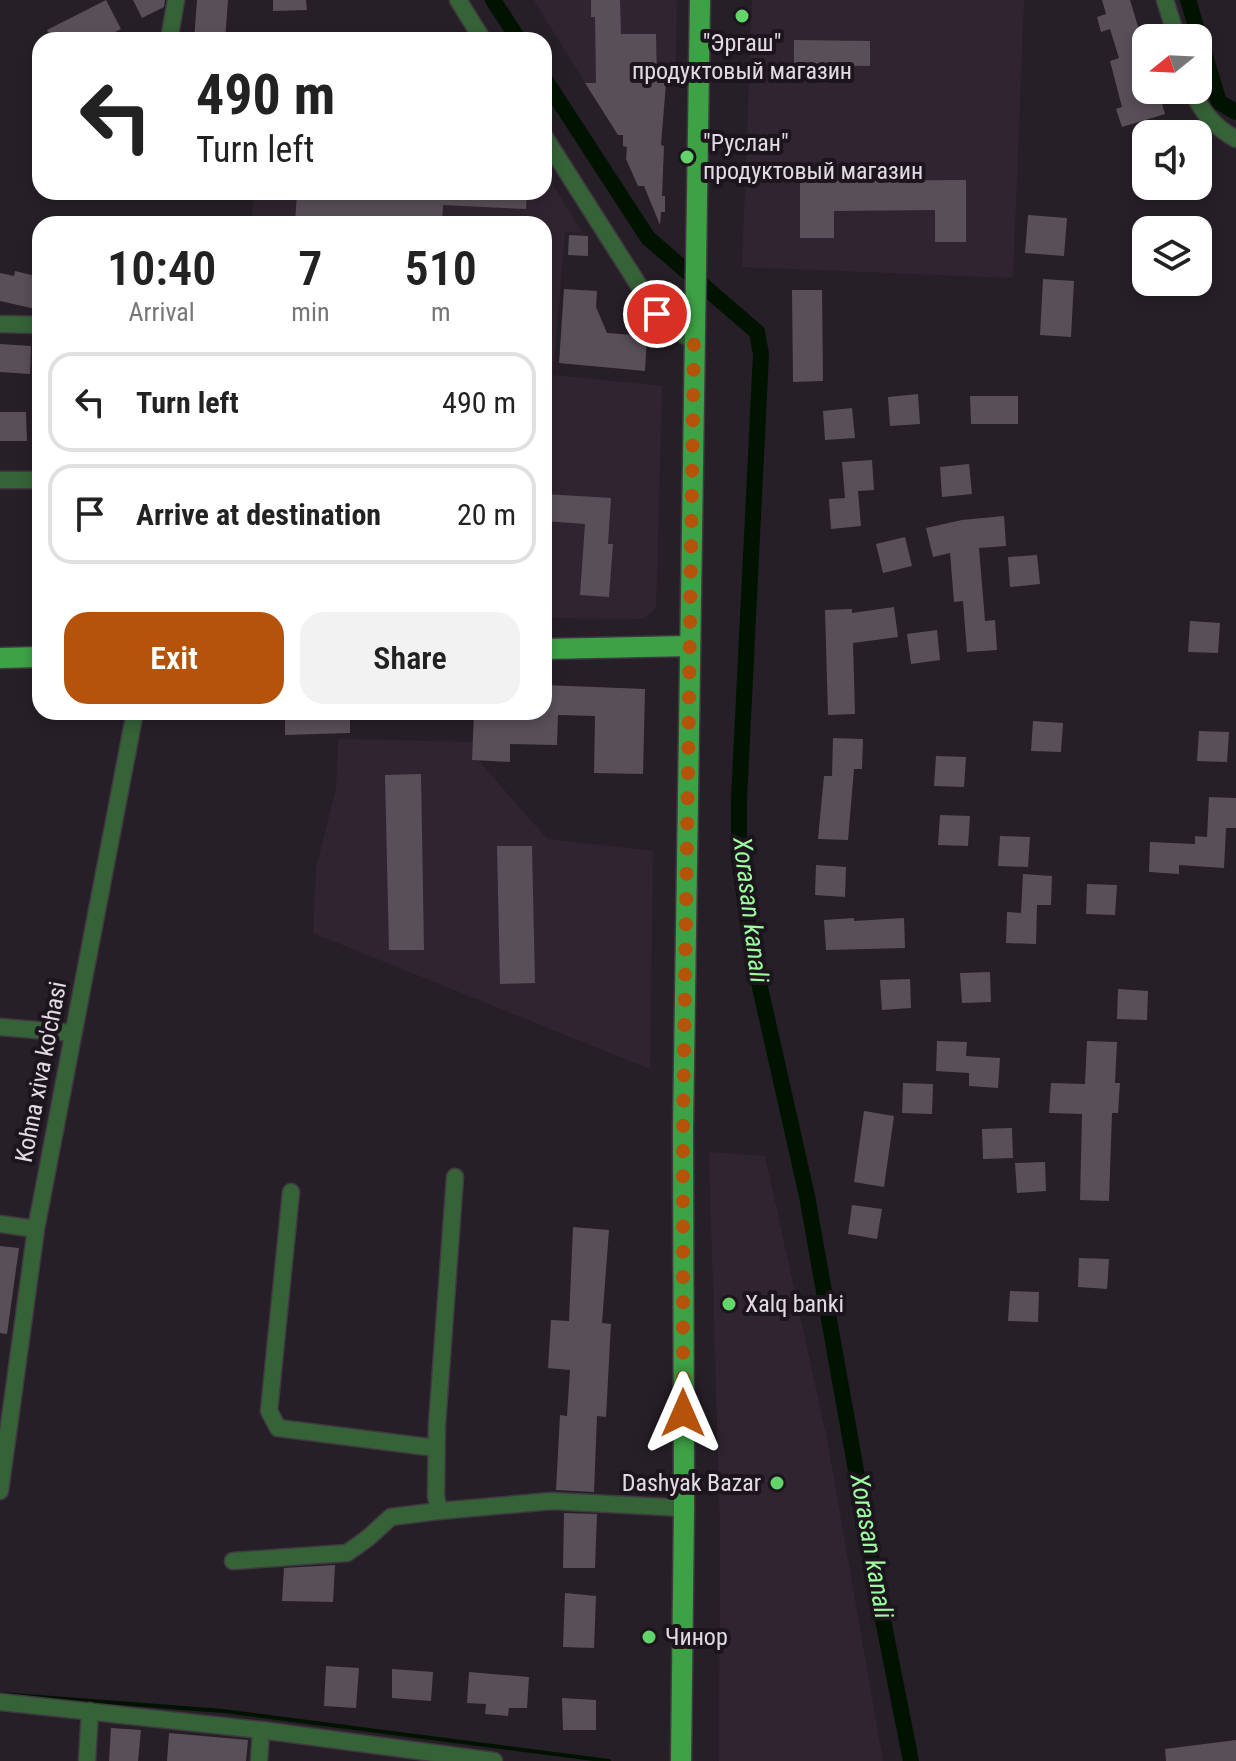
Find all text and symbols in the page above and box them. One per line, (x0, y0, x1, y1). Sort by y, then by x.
marker: "Эргаш" продуктовый магазин (733, 7, 751, 25)
north arrow (1132, 24, 1212, 104)
map controls (1132, 24, 1212, 296)
place label: "Эргаш" продуктовый магазин (632, 29, 852, 85)
text: 490 m (196, 62, 335, 128)
icon: left (64, 64, 168, 168)
button: sound (1132, 120, 1212, 200)
text: Turn left (196, 129, 314, 171)
place label: "Руслан" продуктовый магазин (703, 129, 923, 185)
marker: "Руслан" продуктовый магазин (678, 148, 696, 166)
button: layers (1132, 216, 1212, 296)
text: 10:40 (107, 240, 216, 297)
text: 7 (298, 240, 322, 297)
text: 510 (405, 240, 477, 297)
pin (623, 280, 691, 348)
icon: arrive (635, 292, 679, 336)
text: Arrival (129, 297, 195, 327)
text: min (291, 297, 329, 327)
text: m (431, 297, 451, 327)
icon: left (68, 380, 112, 424)
text: Turn left (136, 385, 239, 420)
text: 490 m (442, 385, 516, 420)
icon: arrive (68, 492, 112, 536)
text: Arrive at destination (136, 497, 381, 532)
text: 20 m (457, 497, 516, 532)
button: Exit (64, 612, 284, 704)
button: Share (300, 612, 520, 704)
water label: Xorasan kanali (727, 834, 775, 985)
street label: Kohna xiva ko'chasi (10, 979, 72, 1165)
place label: Xalq banki (745, 1290, 844, 1318)
marker: Xalq banki (720, 1295, 738, 1313)
position arrow (641, 1371, 725, 1455)
place label: Dashyak Bazar (622, 1469, 761, 1497)
water label: Xorasan kanali (844, 1470, 900, 1621)
marker: Dashyak Bazar (768, 1474, 786, 1492)
place label: Чинор (665, 1623, 728, 1651)
marker: Чинор (640, 1628, 658, 1646)

